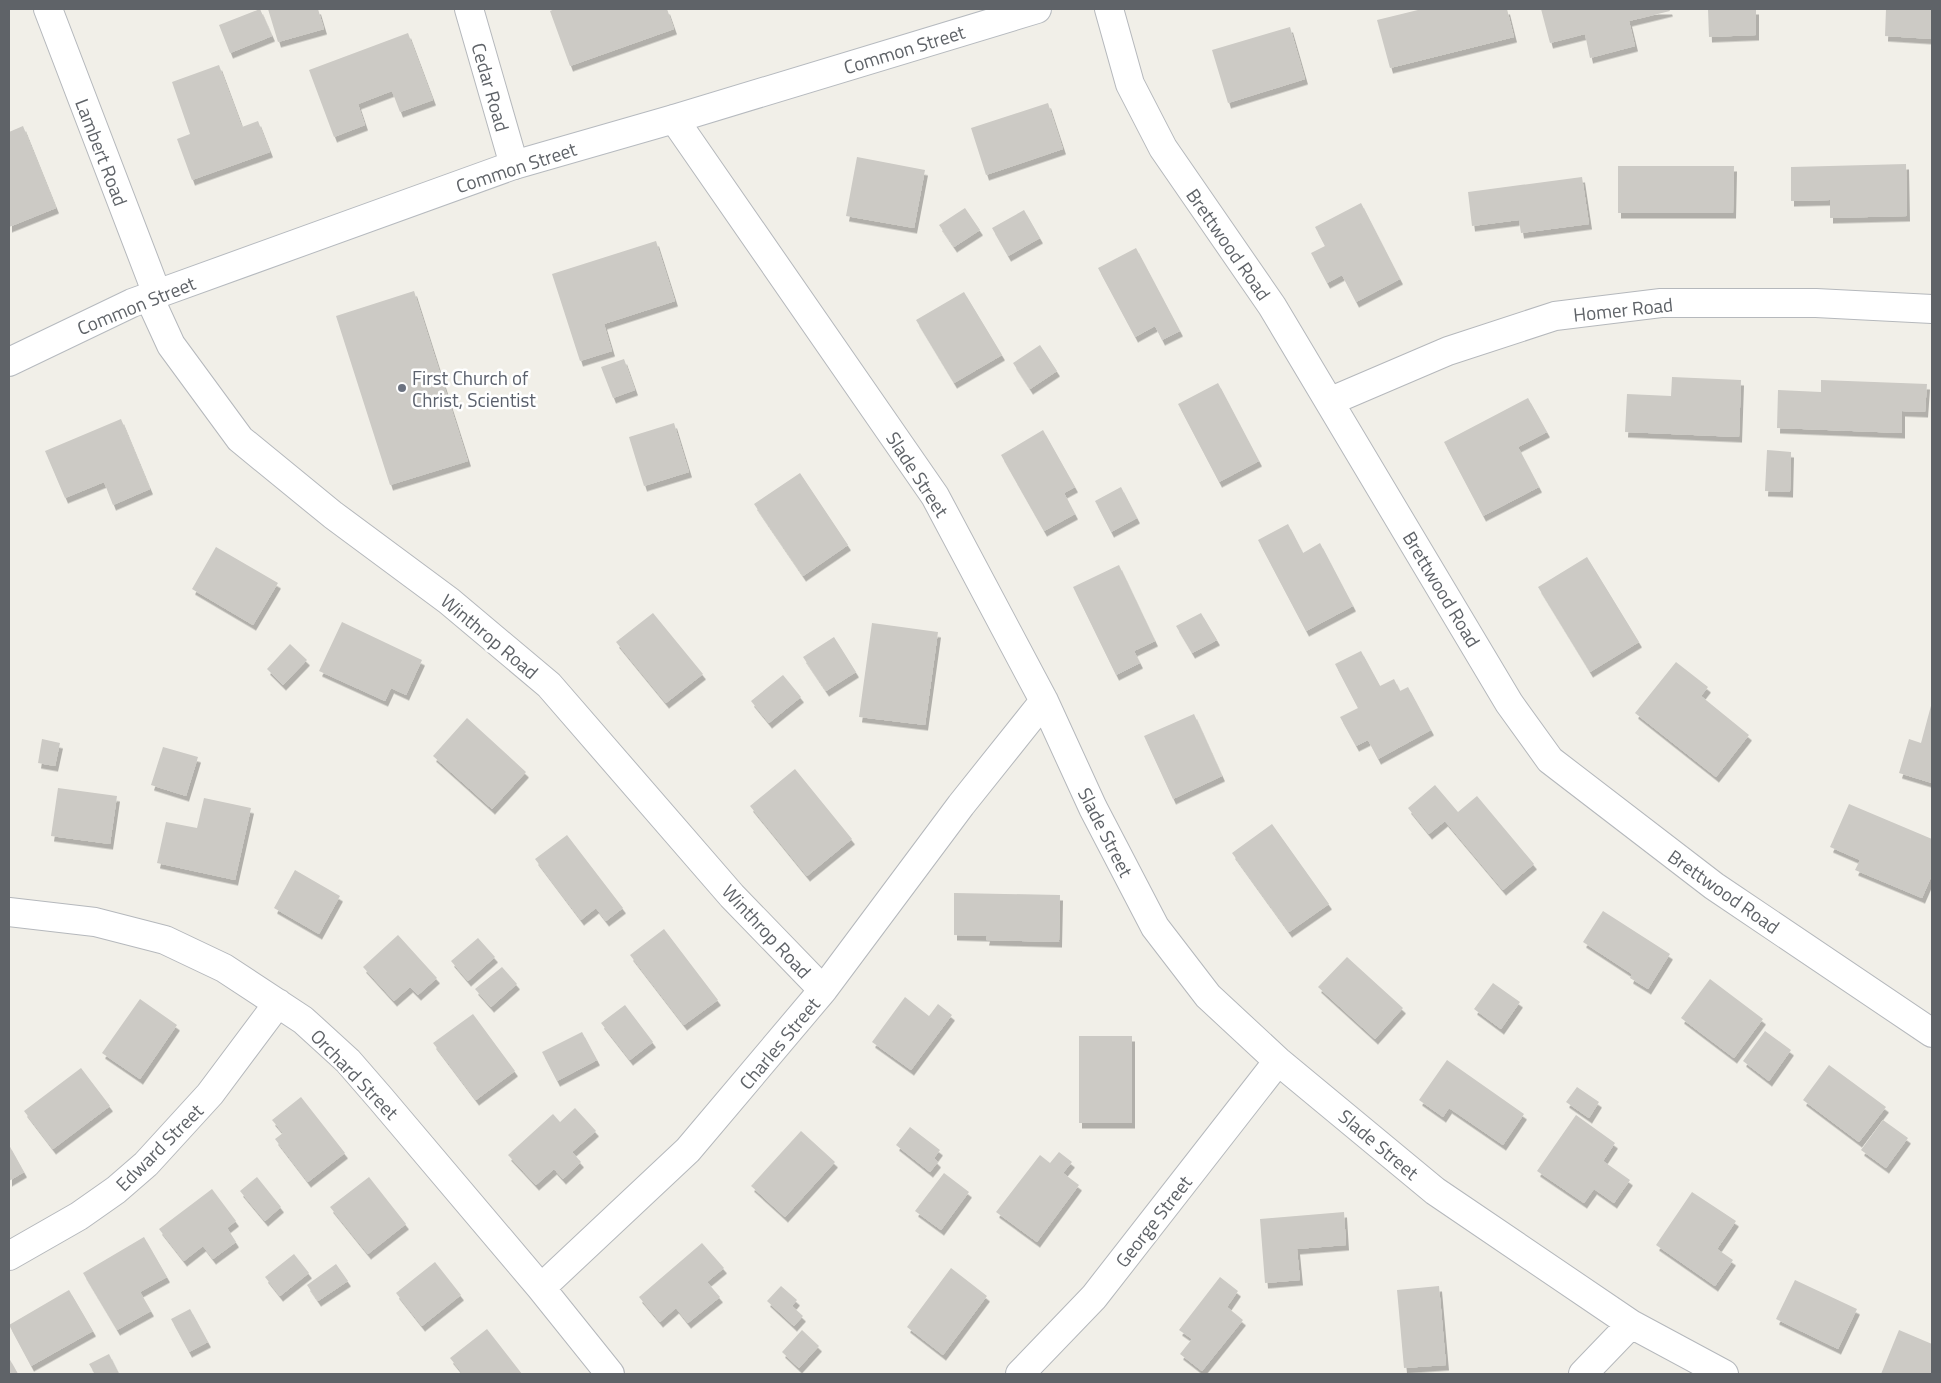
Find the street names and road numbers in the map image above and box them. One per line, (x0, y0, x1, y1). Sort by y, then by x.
street label: Common Street (840, 17, 968, 81)
street label: Cedar Road (464, 39, 518, 135)
street label: Lambert Road (68, 94, 136, 210)
street label: Common Street (452, 134, 580, 200)
street label: Brettwood Road (1180, 182, 1278, 306)
street label: Common Street (72, 268, 200, 342)
street label: Homer Road (1572, 289, 1674, 329)
street label: Slade Street (879, 425, 957, 523)
street label: Brettwood Road (1396, 525, 1488, 653)
street label: Winthrop Road (435, 586, 545, 686)
street label: Slade Street (1071, 782, 1141, 882)
street label: Brettwood Road (1662, 842, 1786, 940)
street label: Winthrop Road (716, 877, 818, 985)
street label: Charles Street (732, 990, 827, 1095)
street label: Orchard Street (304, 1022, 406, 1126)
street label: Edward Street (108, 1096, 210, 1198)
street label: Slade Street (1333, 1102, 1426, 1186)
street label: George Street (1108, 1168, 1199, 1273)

